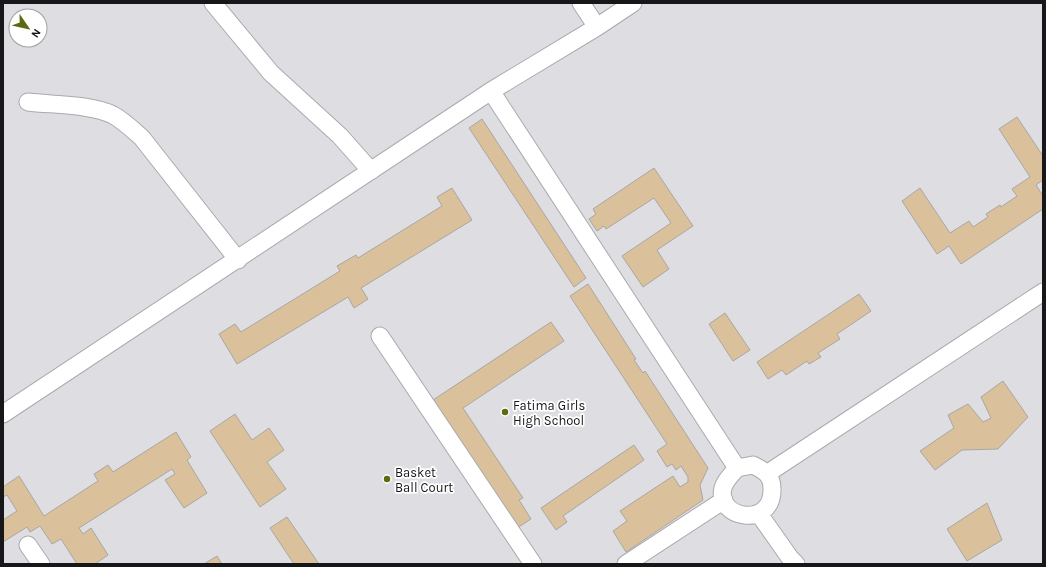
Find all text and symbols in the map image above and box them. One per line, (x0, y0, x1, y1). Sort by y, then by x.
north arrow (8, 8, 48, 48)
text: N (28, 26, 43, 40)
place label: Fatima Girls High School (513, 398, 585, 428)
marker: Fatima Girls High School (500, 407, 510, 417)
place label: Basket Ball Court (395, 465, 453, 495)
marker: Basket Ball Court (382, 474, 392, 484)

